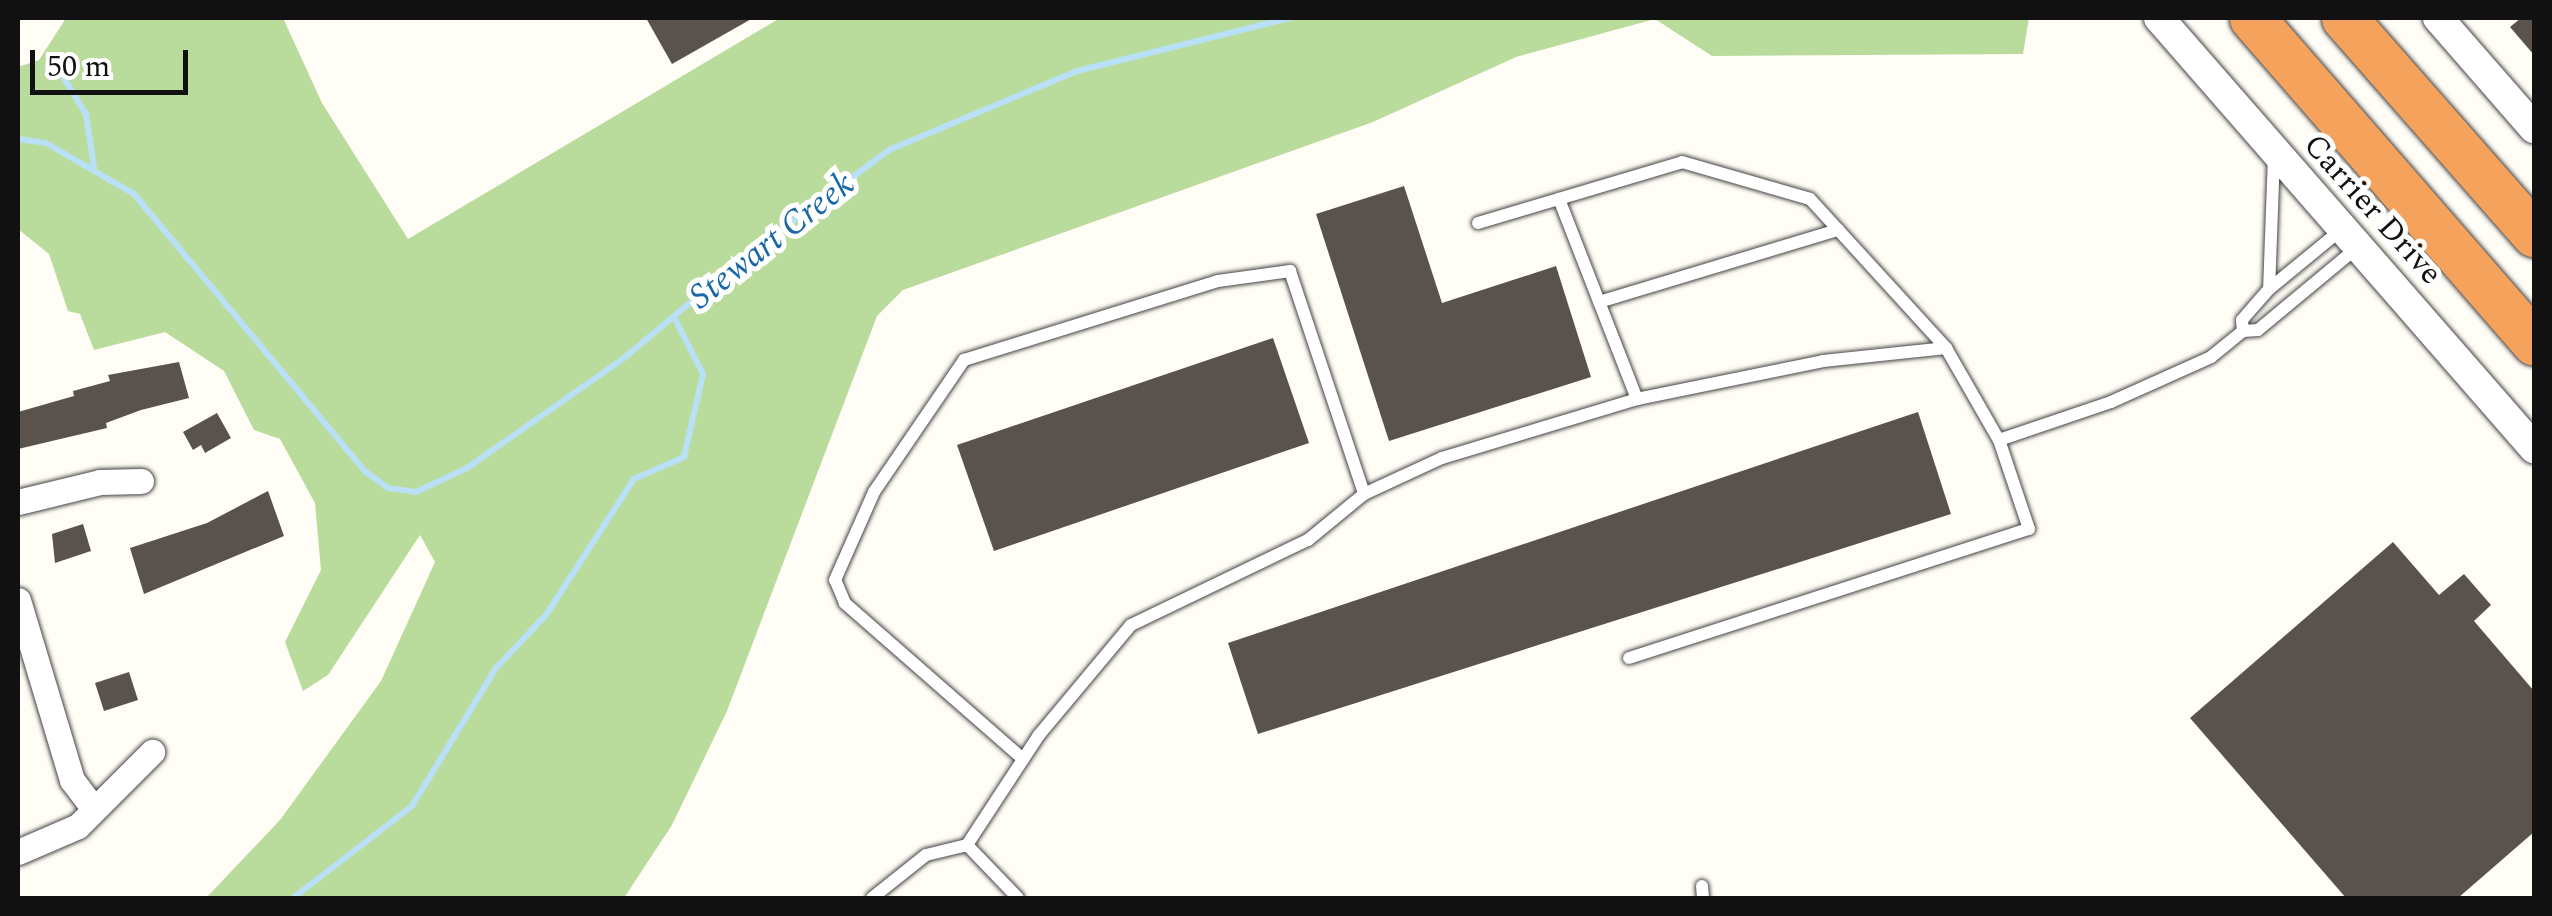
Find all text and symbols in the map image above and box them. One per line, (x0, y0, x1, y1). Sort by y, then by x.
scale bar (35, 30, 192, 92)
text: 50 m (47, 44, 110, 90)
street label: Carrier Drive (2295, 127, 2449, 293)
water label: Stewart Creek (681, 163, 863, 319)

